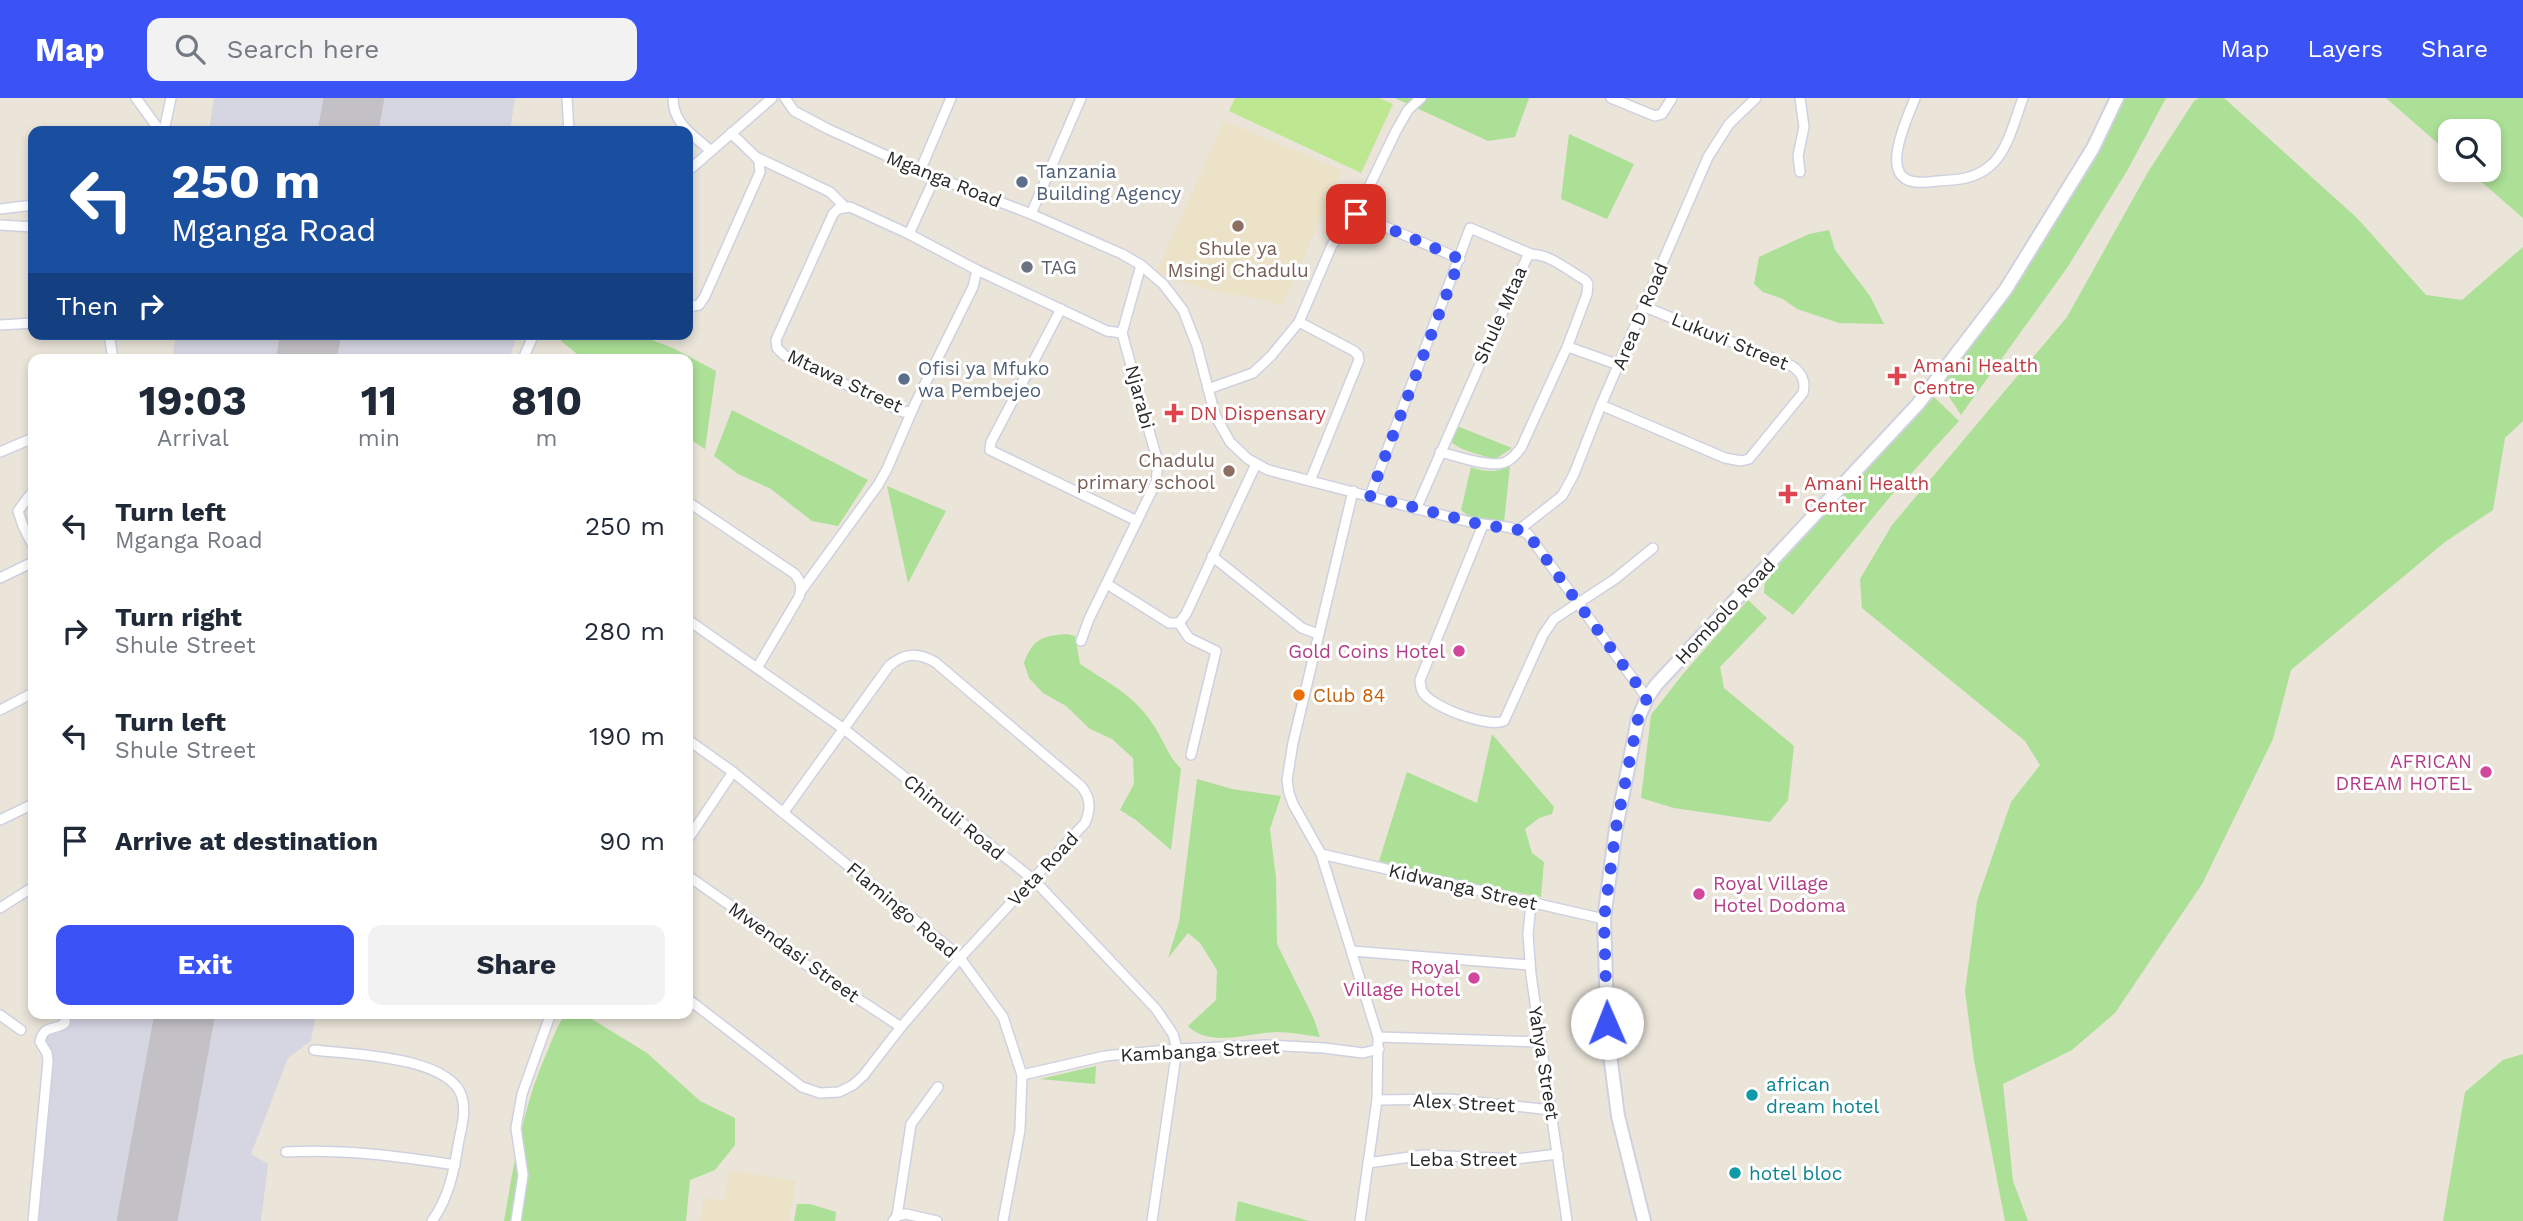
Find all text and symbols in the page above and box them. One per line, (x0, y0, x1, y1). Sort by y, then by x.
search box (147, 18, 637, 81)
text: Map (35, 30, 105, 69)
icon: search (171, 30, 209, 68)
text: Search here (227, 34, 379, 64)
text: Map (2221, 35, 2269, 63)
text: Layers (2307, 35, 2383, 63)
text: Share (2421, 35, 2488, 63)
map controls (2438, 119, 2501, 182)
button: search (2438, 119, 2501, 182)
street label: Mganga Road (883, 145, 1005, 213)
text: 250 m (171, 152, 320, 210)
icon: left (56, 154, 147, 245)
place label: Tanzania Building Agency (1036, 160, 1181, 205)
marker: Tanzania Building Agency (1014, 174, 1030, 190)
pin (1326, 184, 1386, 244)
icon: arrive (1337, 195, 1375, 233)
text: Mganga Road (171, 211, 376, 249)
marker: Shule ya Msingi Chadulu (1230, 218, 1246, 234)
place label: Shule ya Msingi Chadulu (1167, 237, 1309, 282)
place label: TAG (1041, 256, 1077, 279)
marker: TAG (1019, 259, 1035, 275)
street label: Area D Road (1607, 259, 1673, 373)
street label: Shule Mtaa (1468, 262, 1532, 367)
icon: right (132, 287, 170, 325)
text: Then (56, 291, 118, 321)
street label: Lukuvi Street (1668, 307, 1792, 375)
street label: Mtawa Street (784, 344, 906, 418)
place label: Amani Health Centre (1913, 354, 2038, 399)
place label: Ofisi ya Mfuko wa Pembejeo (918, 357, 1049, 402)
street label: Njarabi (1120, 363, 1160, 431)
marker: Amani Health Centre (1887, 366, 1907, 386)
marker: Ofisi ya Mfuko wa Pembejeo (896, 371, 912, 387)
text: 19:03 (139, 376, 247, 425)
text: 11 (361, 376, 397, 425)
text: 810 (511, 376, 582, 425)
place label: DN Dispensary (1190, 402, 1326, 425)
marker: DN Dispensary (1164, 403, 1184, 423)
text: Arrival (157, 425, 229, 452)
text: min (358, 425, 400, 452)
text: m (536, 425, 557, 452)
place label: Chadulu primary school (1077, 449, 1215, 494)
marker: Chadulu primary school (1221, 463, 1237, 479)
place label: Amani Health Center (1804, 472, 1929, 517)
marker: Amani Health Center (1778, 484, 1798, 504)
text: Turn left (115, 497, 226, 527)
icon: left (56, 507, 94, 545)
text: 250 m (585, 511, 665, 541)
text: Mganga Road (115, 527, 263, 554)
street label: Hombolo Road (1670, 553, 1780, 669)
text: Turn right (115, 602, 242, 632)
icon: right (56, 612, 94, 650)
text: 280 m (584, 616, 665, 646)
text: Shule Street (115, 632, 256, 659)
place label: Gold Coins Hotel (1288, 640, 1445, 663)
marker: Gold Coins Hotel (1451, 643, 1467, 659)
place label: Club 84 (1313, 684, 1385, 707)
marker: Club 84 (1291, 687, 1307, 703)
text: Turn left (115, 707, 226, 737)
icon: left (56, 717, 94, 755)
text: 190 m (589, 721, 665, 751)
text: Shule Street (115, 737, 256, 764)
place label: AFRICAN DREAM HOTEL (2336, 750, 2472, 795)
marker: AFRICAN DREAM HOTEL (2478, 764, 2494, 780)
street label: Chimuli Road (899, 769, 1009, 865)
icon: arrive (56, 822, 94, 860)
text: Arrive at destination (115, 826, 378, 856)
text: 90 m (599, 826, 665, 856)
street label: Veta Road (1003, 827, 1083, 911)
street label: Flamingo Road (842, 857, 962, 963)
street label: Kidwanga Street (1386, 859, 1540, 915)
place label: Royal Village Hotel Dodoma (1713, 872, 1846, 917)
marker: Royal Village Hotel Dodoma (1691, 886, 1707, 902)
street label: Mwendasi Street (724, 897, 864, 1007)
button: Exit (56, 925, 354, 1005)
button: Share (368, 925, 665, 1005)
place label: Royal Village Hotel (1343, 956, 1460, 1001)
marker: Royal Village Hotel (1466, 970, 1482, 986)
position arrow (1570, 986, 1644, 1060)
street label: Yahya Street (1524, 1004, 1564, 1122)
street label: Kambanga Street (1120, 1035, 1280, 1067)
place label: african dream hotel (1766, 1073, 1880, 1118)
marker: african dream hotel (1744, 1087, 1760, 1103)
street label: Alex Street (1412, 1089, 1516, 1117)
street label: Leba Street (1409, 1148, 1517, 1171)
place label: hotel bloc (1749, 1162, 1842, 1185)
marker: hotel bloc (1727, 1165, 1743, 1181)

